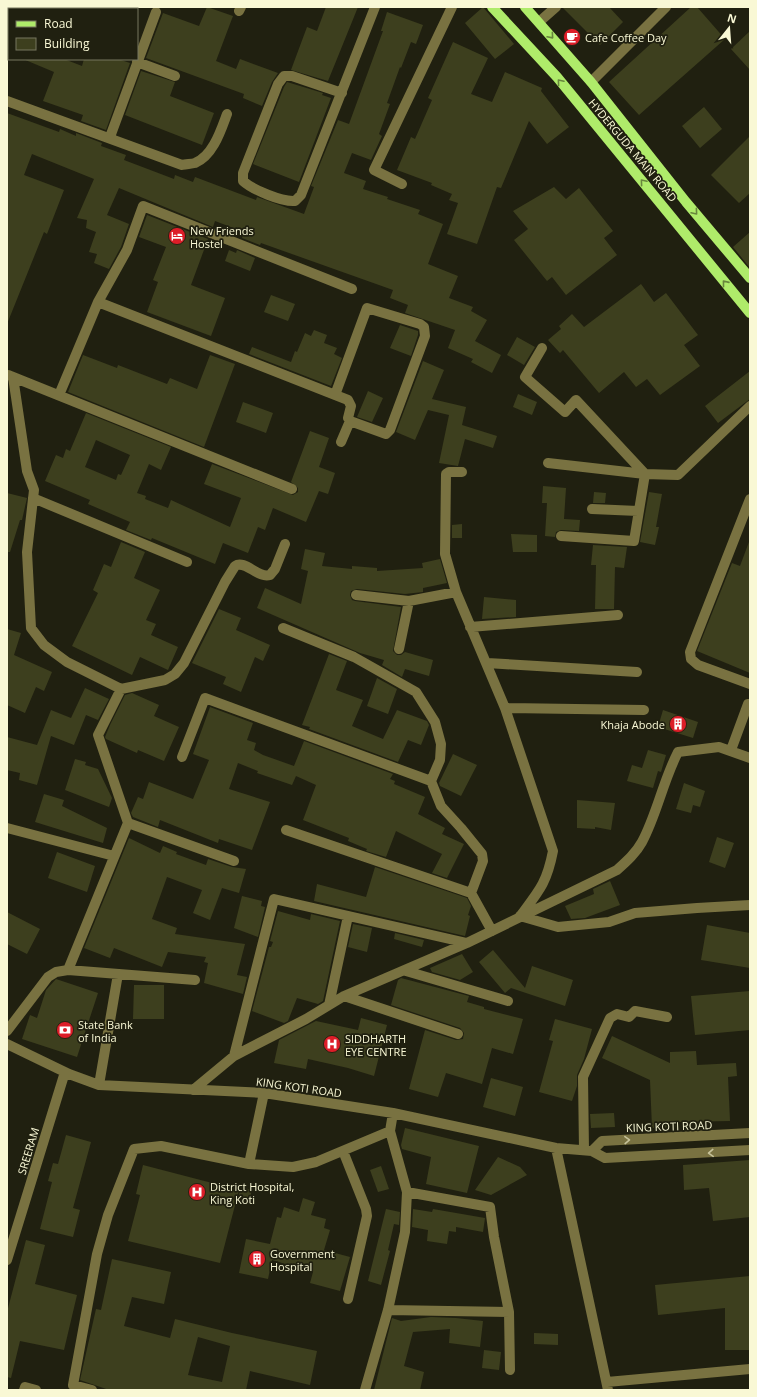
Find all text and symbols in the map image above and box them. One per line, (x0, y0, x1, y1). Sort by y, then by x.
legend (8, 8, 138, 60)
north arrow (709, 8, 749, 48)
text: N (726, 9, 739, 26)
text: Road (44, 15, 73, 32)
cafe icon: Cafe Coffee Day (562, 27, 582, 47)
place label: Cafe Coffee Day (585, 30, 667, 45)
one-way arrow (546, 31, 554, 39)
text: Building (44, 35, 90, 52)
one-way arrow (558, 79, 565, 86)
street label: HYDERGUDA MAIN ROAD (585, 95, 681, 205)
one-way arrow (641, 179, 648, 186)
one-way arrow (691, 208, 698, 215)
place label: New Friends Hostel (190, 223, 254, 251)
hotel icon: New Friends Hostel (167, 226, 187, 246)
one-way arrow (723, 280, 730, 287)
building icon: Khaja Abode (668, 714, 688, 734)
place label: Khaja Abode (600, 717, 665, 732)
place label: State Bank of India (78, 1017, 133, 1045)
bank icon: State Bank of India (55, 1020, 75, 1040)
place label: SIDDHARTH EYE CENTRE (345, 1031, 407, 1059)
hospital icon: SIDDHARTH EYE CENTRE (322, 1034, 342, 1054)
street label: KING KOTI ROAD (255, 1074, 343, 1100)
street label: KING KOTI ROAD (626, 1117, 713, 1135)
street label: SREERAM (14, 1126, 42, 1176)
one-way arrow (624, 1135, 630, 1144)
one-way arrow (708, 1149, 714, 1157)
place label: District Hospital, King Koti (210, 1179, 295, 1207)
hospital icon: District Hospital, King Koti (187, 1182, 207, 1202)
place label: Government Hospital (270, 1246, 335, 1274)
building icon: Government Hospital (247, 1249, 267, 1269)

